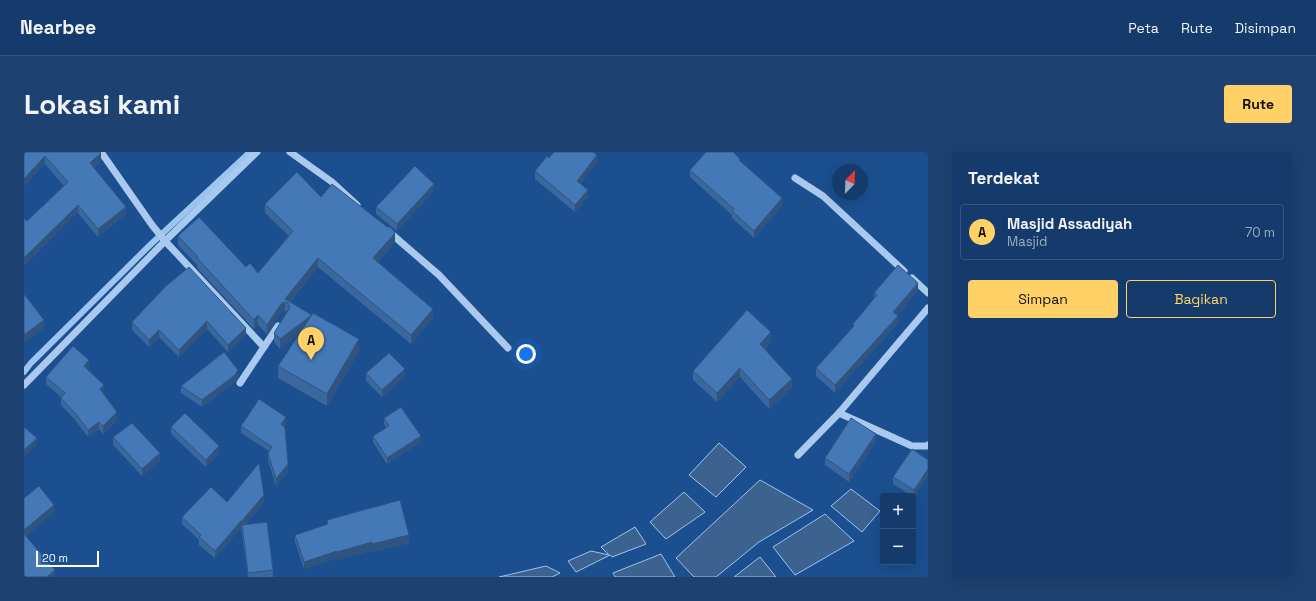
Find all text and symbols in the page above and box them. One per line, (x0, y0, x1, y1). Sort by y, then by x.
text: Nearbee (20, 15, 96, 40)
text: Peta (1128, 19, 1159, 37)
text: Rute (1181, 19, 1213, 37)
text: Disimpan (1235, 19, 1296, 37)
button: Rute (1224, 85, 1292, 123)
text: Lokasi kami (24, 86, 180, 122)
north arrow (832, 164, 868, 200)
text: Terdekat (968, 167, 1040, 189)
text: Masjid Assadiyah (1007, 214, 1132, 233)
text: A (978, 224, 986, 241)
text: 70 m (1245, 224, 1275, 241)
text: Masjid (1007, 233, 1047, 250)
button: Simpan (968, 280, 1118, 318)
button: Bagikan (1126, 280, 1276, 318)
pin: A (298, 327, 324, 360)
your location (516, 344, 536, 364)
map controls (880, 493, 916, 565)
button: + (880, 493, 916, 529)
button: − (880, 529, 916, 565)
scale bar (36, 549, 99, 568)
text: 20 m (42, 551, 68, 565)

